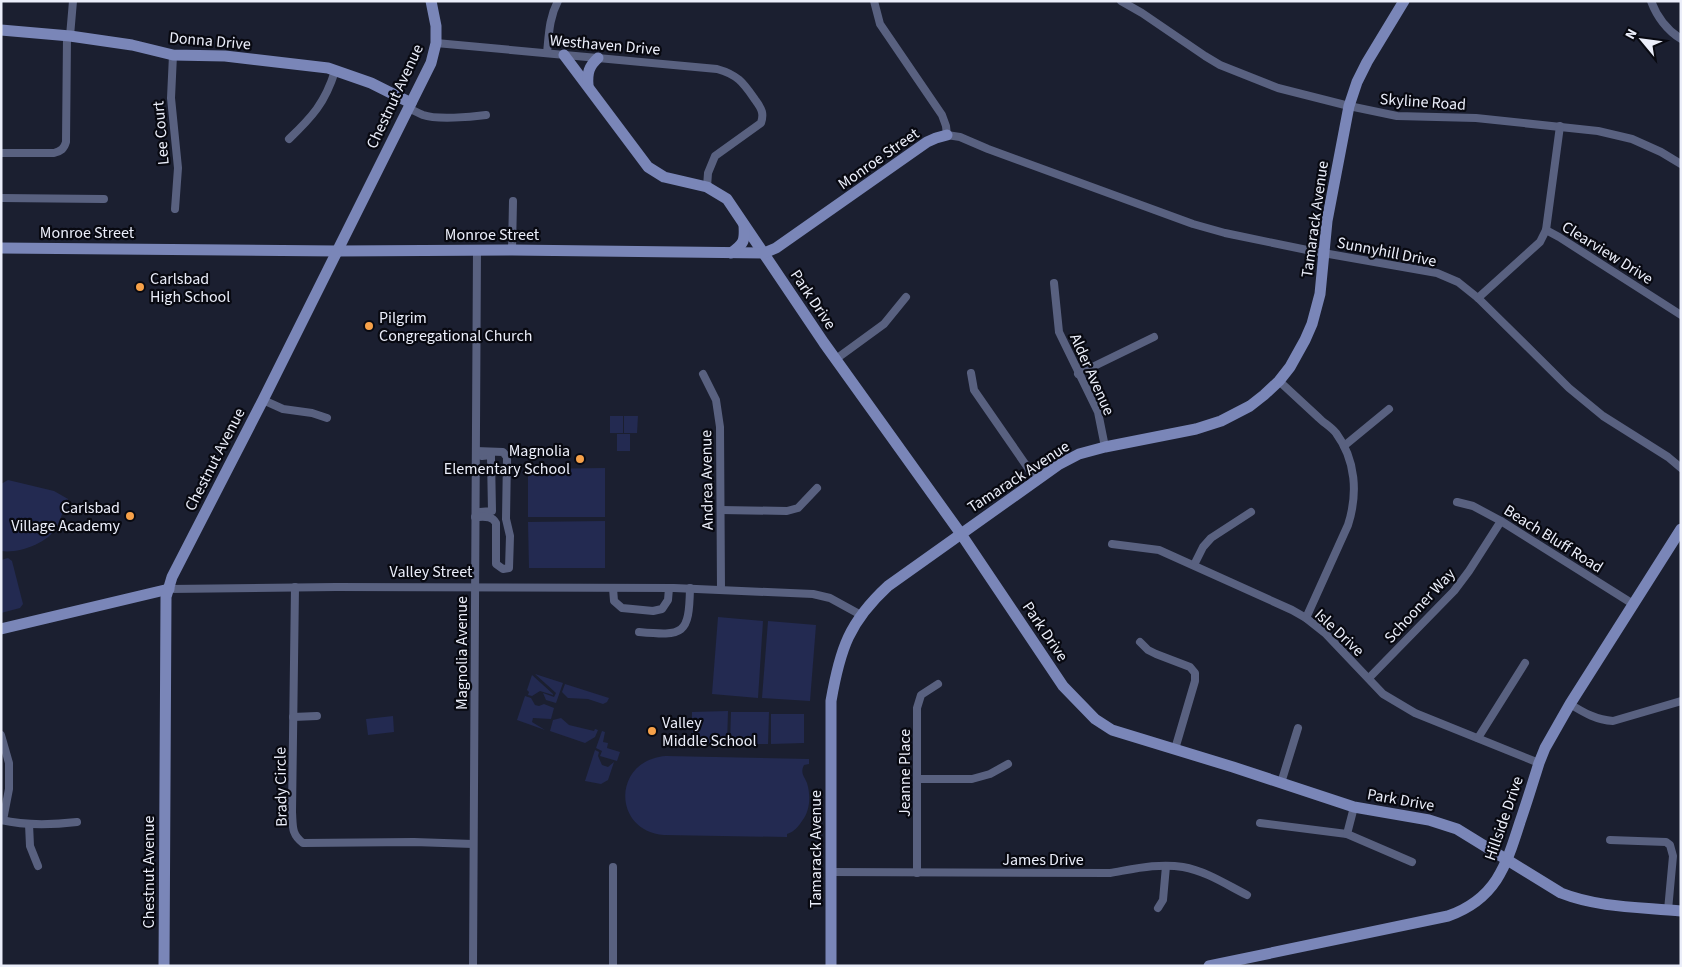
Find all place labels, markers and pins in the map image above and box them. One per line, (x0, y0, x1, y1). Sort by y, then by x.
place label: Carlsbad High School (150, 268, 230, 308)
marker: Carlsbad High School (134, 281, 146, 293)
place label: Pilgrim Congregational Church (379, 307, 533, 347)
marker: Pilgrim Congregational Church (363, 320, 375, 332)
place label: Magnolia Elementary School (444, 440, 570, 480)
marker: Magnolia Elementary School (574, 453, 586, 465)
place label: Carlsbad Village Academy (11, 497, 121, 537)
marker: Carlsbad Village Academy (124, 510, 136, 522)
place label: Valley Middle School (662, 712, 757, 752)
marker: Valley Middle School (646, 725, 658, 737)

